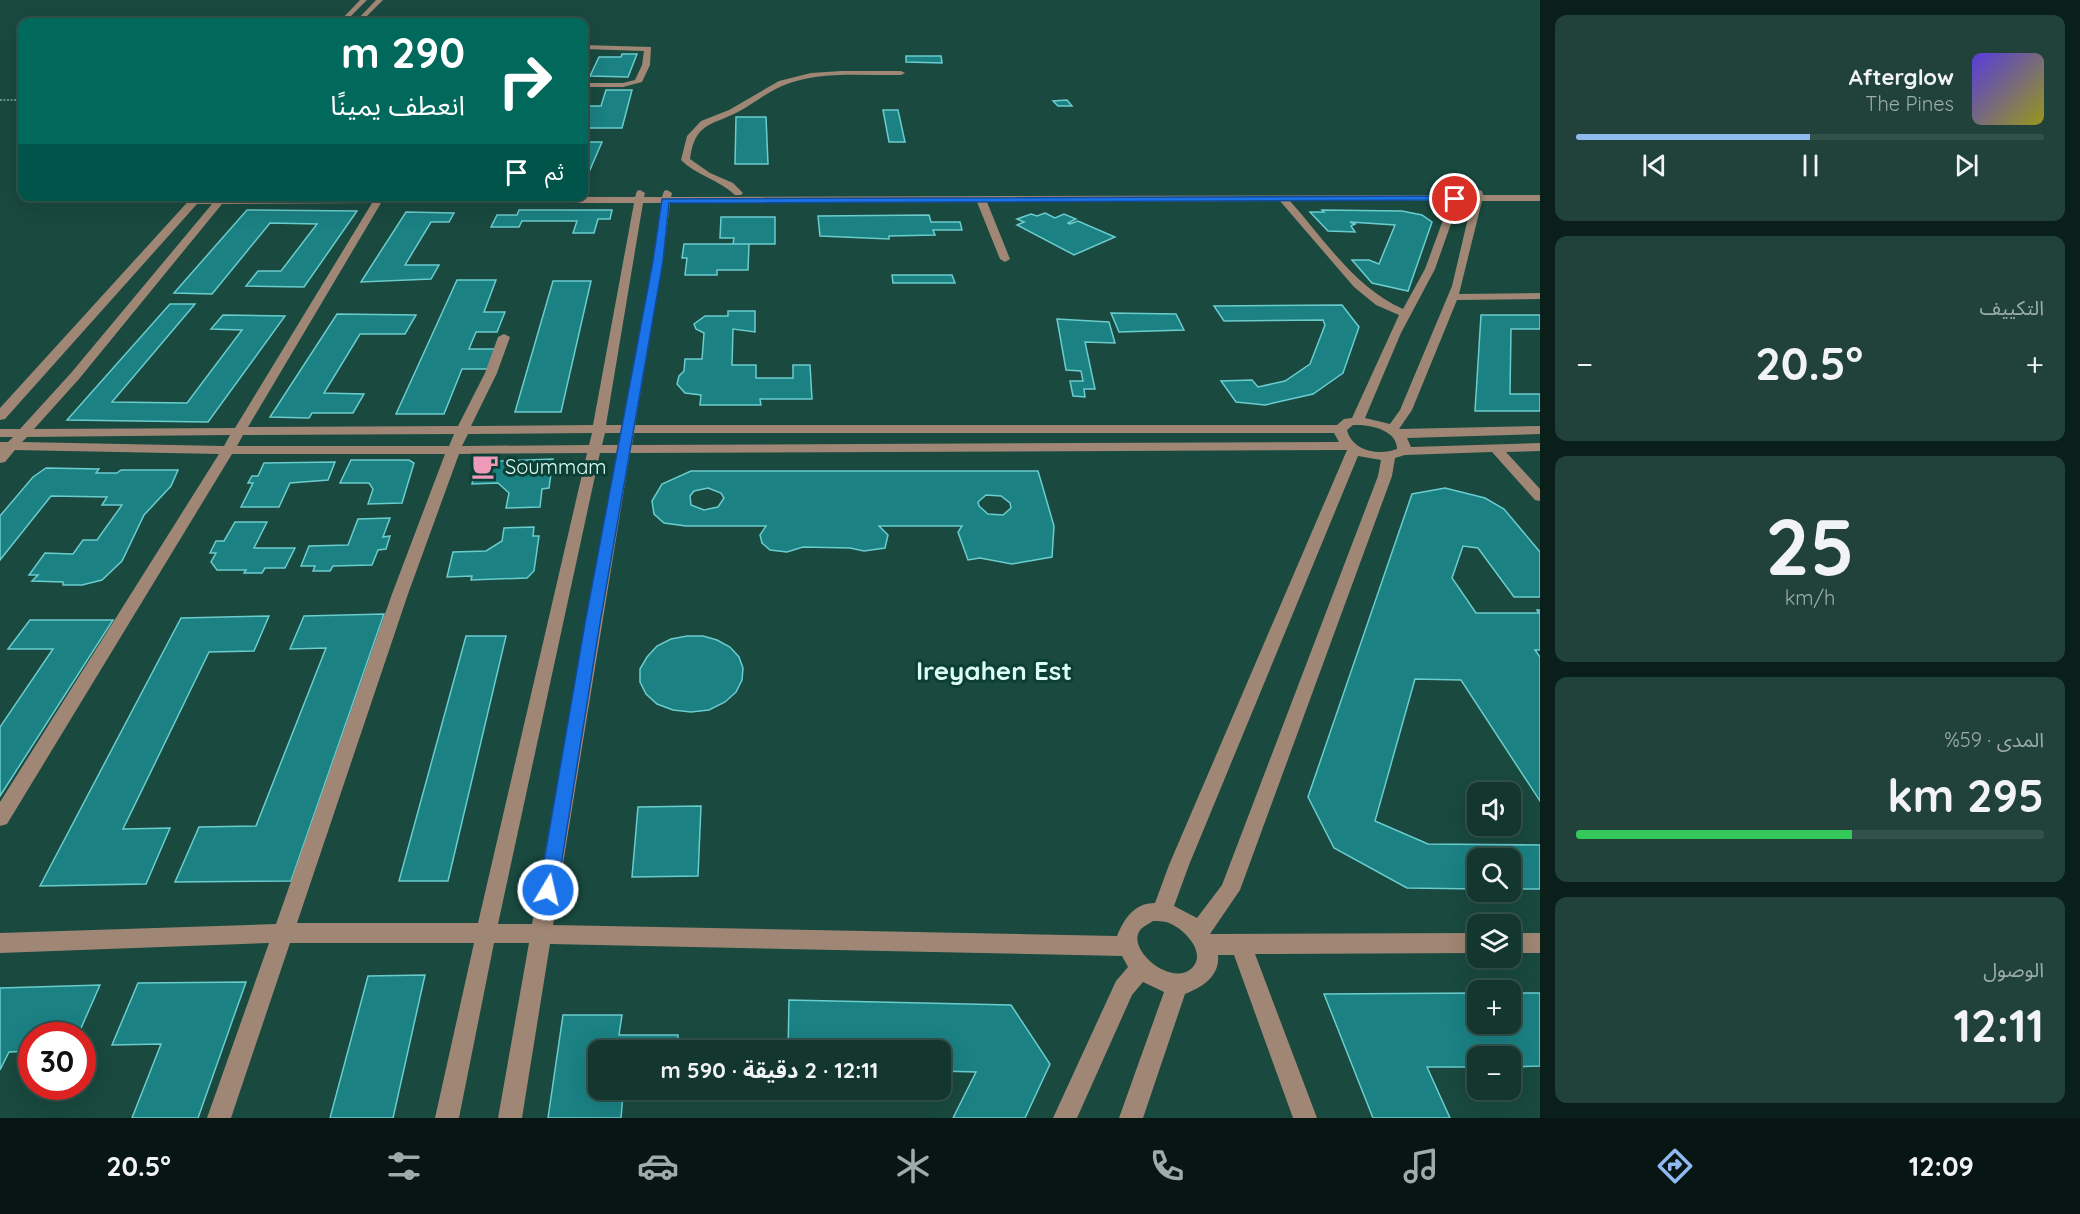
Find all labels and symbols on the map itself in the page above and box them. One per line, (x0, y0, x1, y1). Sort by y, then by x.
pin (1429, 173, 1480, 224)
cafe icon: Soummam (470, 451, 500, 481)
place label: Soummam (505, 454, 607, 479)
district label: Ireyahen Est (916, 654, 1072, 687)
position arrow (516, 858, 580, 922)
speed limit sign: 30 (18, 1022, 96, 1100)

